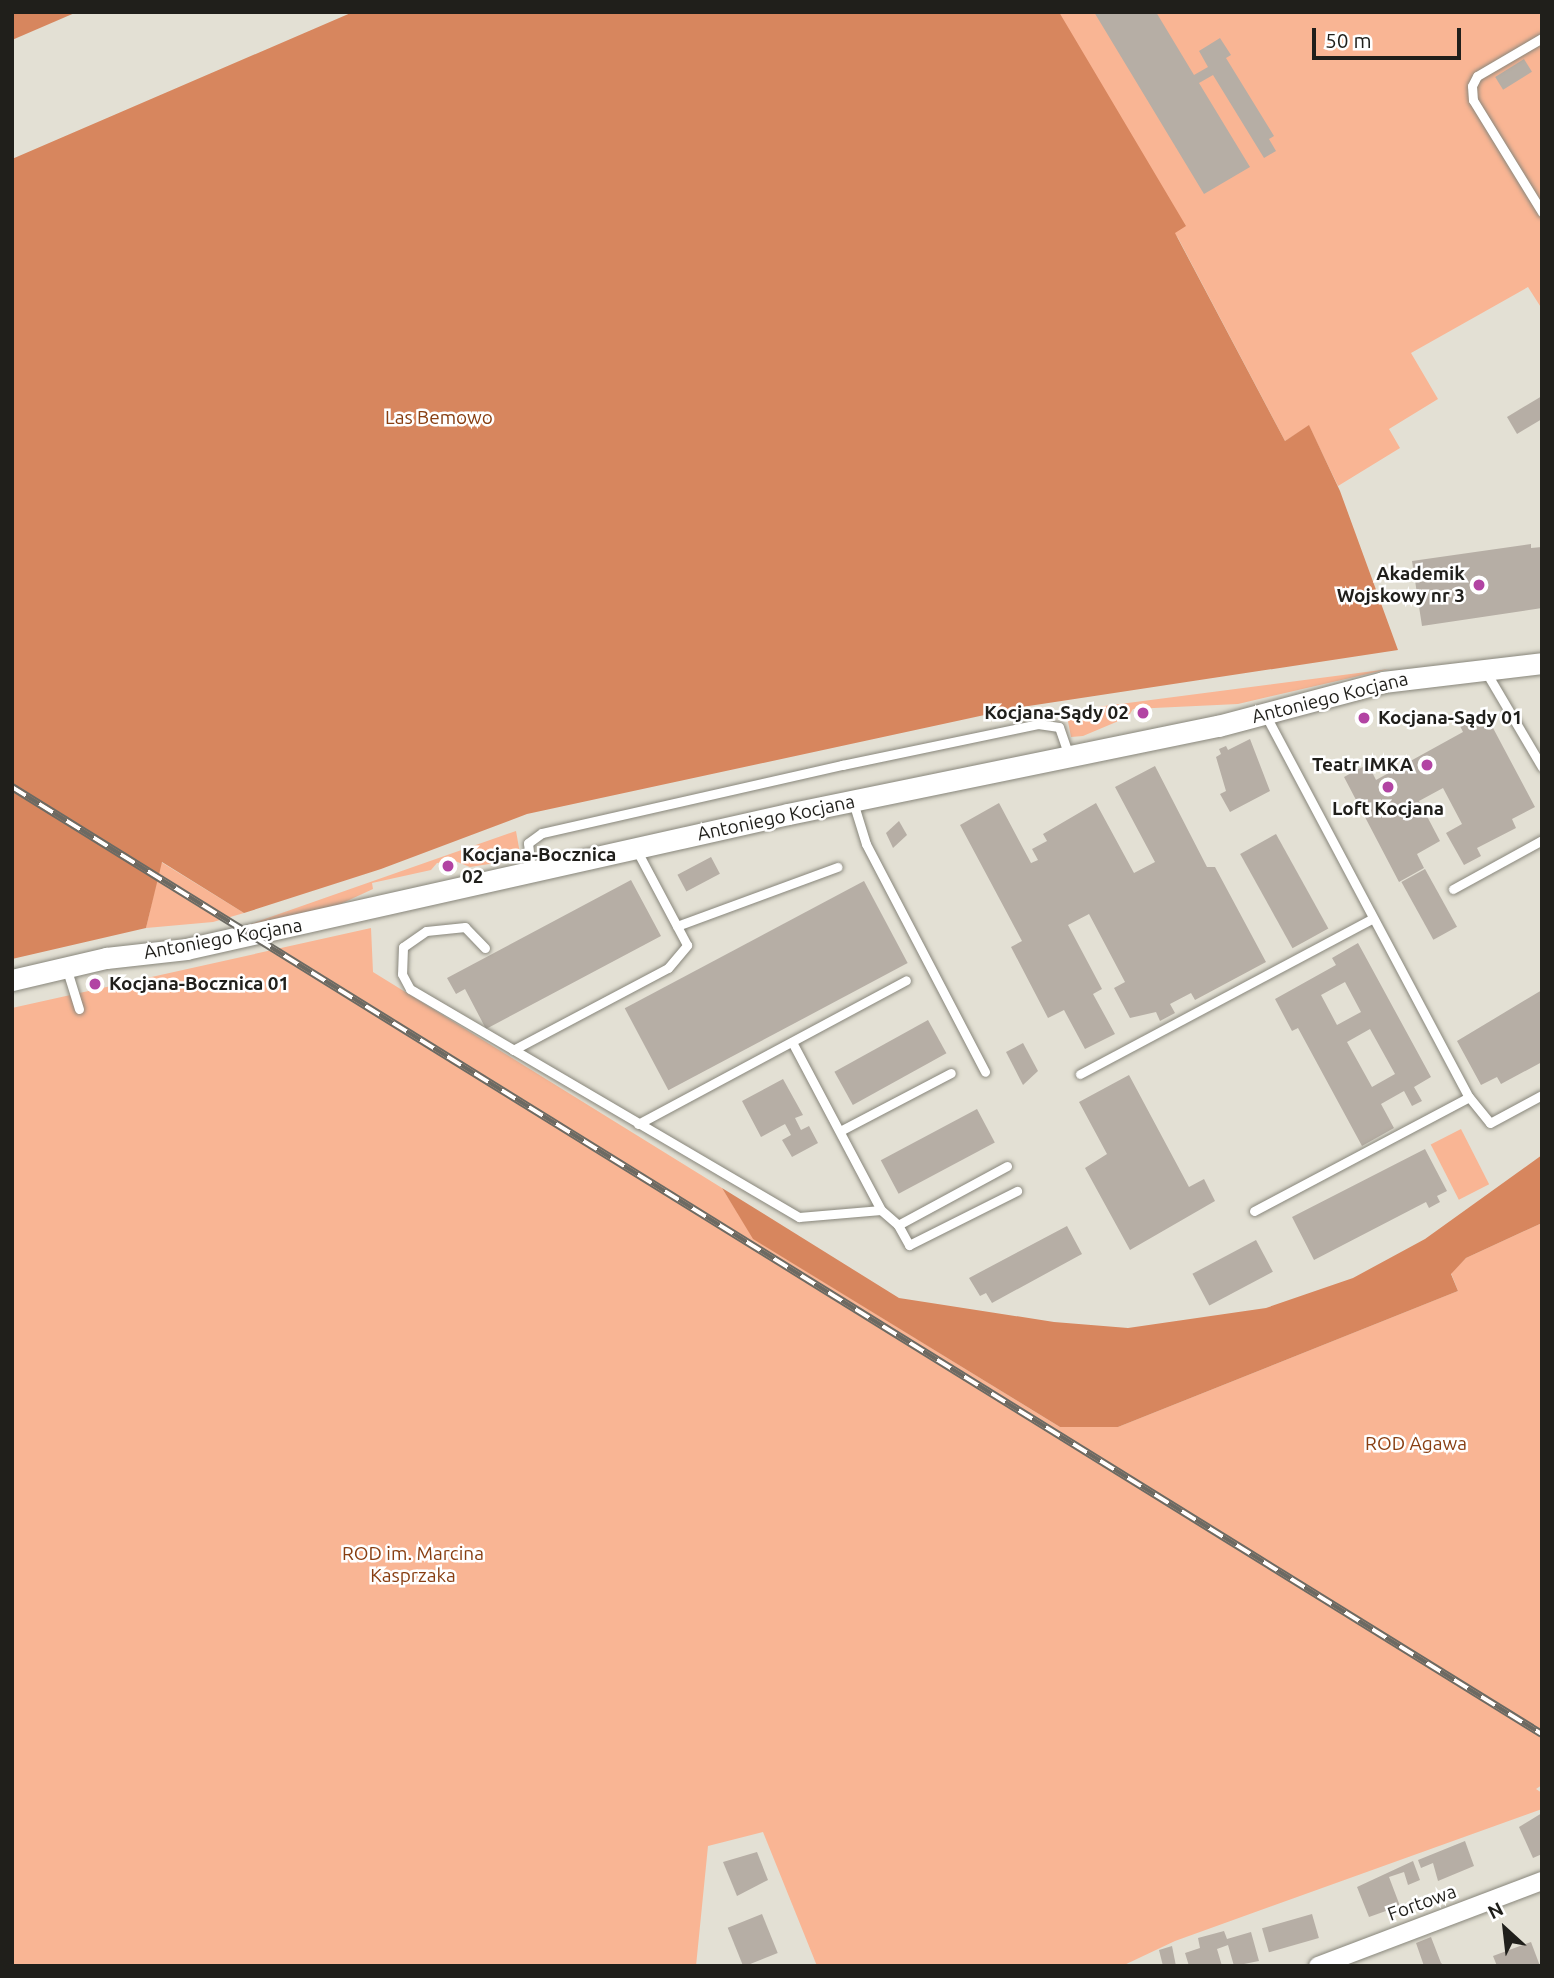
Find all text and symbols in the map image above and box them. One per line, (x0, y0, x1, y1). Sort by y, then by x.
scale bar (1316, 14, 1465, 58)
text: 50 m (1325, 28, 1372, 52)
park label: Las Bemowo (385, 407, 493, 429)
place label: Akademik Wojskowy nr 3 (1337, 563, 1465, 607)
marker: Akademik Wojskowy nr 3 (1471, 577, 1487, 593)
street label: Antoniego Kocjana (1249, 668, 1411, 728)
place label: Kocjana-Sądy 02 (984, 702, 1129, 724)
marker: Kocjana-Sądy 02 (1135, 705, 1151, 721)
place label: Kocjana-Sądy 01 (1378, 707, 1523, 729)
marker: Kocjana-Sądy 01 (1356, 710, 1372, 726)
place label: Teatr IMKA (1312, 754, 1413, 776)
marker: Teatr IMKA (1419, 757, 1435, 773)
marker: Loft Kocjana (1380, 779, 1396, 795)
street label: Antoniego Kocjana (695, 790, 857, 846)
place label: Loft Kocjana (1332, 798, 1444, 820)
place label: Kocjana-Bocznica 02 (462, 844, 616, 888)
marker: Kocjana-Bocznica 02 (440, 858, 456, 874)
street label: Antoniego Kocjana (142, 914, 304, 964)
place label: Kocjana-Bocznica 01 (109, 973, 289, 995)
marker: Kocjana-Bocznica 01 (87, 976, 103, 992)
park label: ROD Agawa (1365, 1433, 1467, 1455)
park label: ROD im. Marcina Kasprzaka (342, 1543, 484, 1587)
street label: Fortowa (1385, 1880, 1459, 1926)
north arrow (1470, 1894, 1540, 1964)
text: N (1484, 1897, 1507, 1923)

